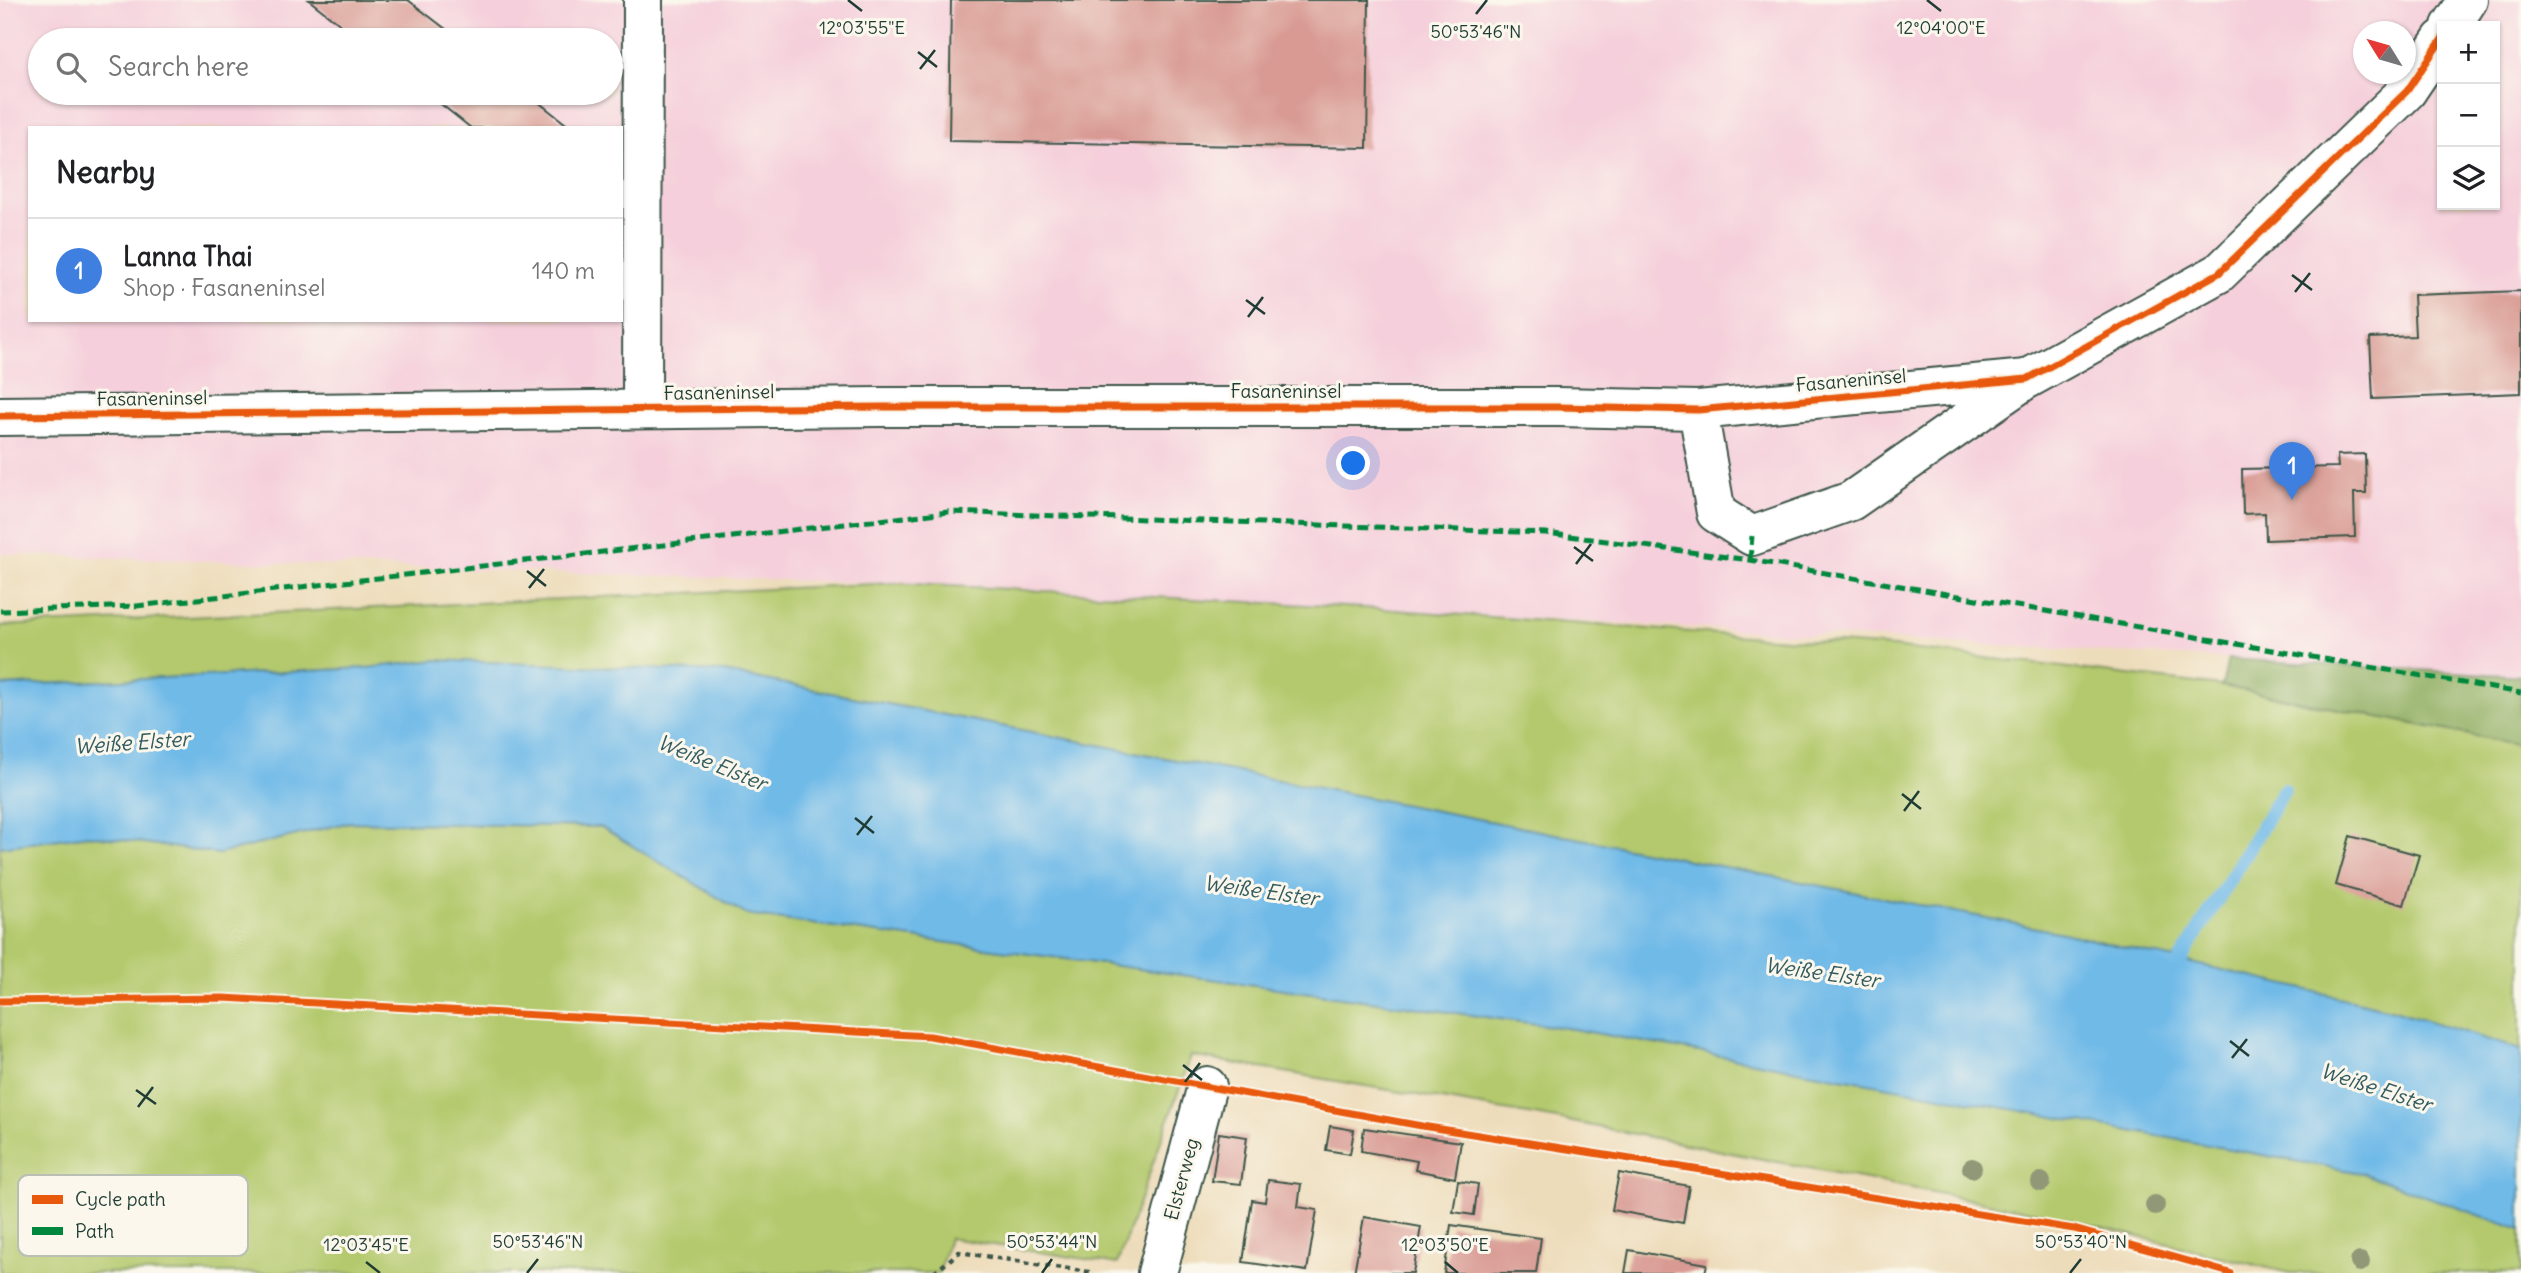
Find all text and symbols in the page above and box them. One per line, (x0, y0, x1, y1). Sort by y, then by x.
text: 12°03'55"E (819, 16, 905, 39)
text: 12°04'00"E (1896, 16, 1986, 39)
text: 50°53'46"N (1430, 20, 1522, 43)
north arrow (2353, 21, 2416, 84)
map controls (2437, 21, 2500, 210)
button: + (2437, 21, 2500, 84)
search box (28, 28, 623, 105)
icon: search (52, 48, 90, 86)
text: Search here (108, 50, 249, 83)
button: − (2437, 84, 2500, 147)
button: layers (2437, 147, 2500, 210)
text: Nearby (56, 153, 156, 191)
text: Lanna Thai (123, 240, 252, 273)
text: 1 (74, 256, 84, 285)
text: 140 m (532, 256, 595, 285)
text: Shop · Fasaneninsel (123, 273, 325, 302)
street label: Fasaneninsel (1795, 363, 1907, 397)
street label: Fasaneninsel (663, 379, 775, 405)
street label: Fasaneninsel (1231, 379, 1341, 403)
street label: Fasaneninsel (96, 385, 208, 411)
pin: 1 (2269, 442, 2315, 500)
your location (1336, 446, 1370, 480)
water label: Weiße Elster (73, 725, 193, 760)
water label: Weiße Elster (654, 728, 773, 798)
water label: Weiße Elster (1202, 869, 1322, 912)
water label: Weiße Elster (1763, 951, 1883, 994)
water label: Weiße Elster (2317, 1057, 2438, 1119)
street label: Elsterweg (1159, 1135, 1203, 1223)
legend (18, 1175, 248, 1256)
text: Cycle path (75, 1187, 166, 1211)
text: Path (75, 1219, 114, 1243)
text: 50°53'46"N (492, 1230, 584, 1253)
text: 50°53'44"N (1006, 1230, 1098, 1253)
text: 50°53'40"N (2035, 1230, 2127, 1253)
text: 12°03'45"E (323, 1233, 409, 1256)
text: 12°03'50"E (1401, 1233, 1489, 1256)

